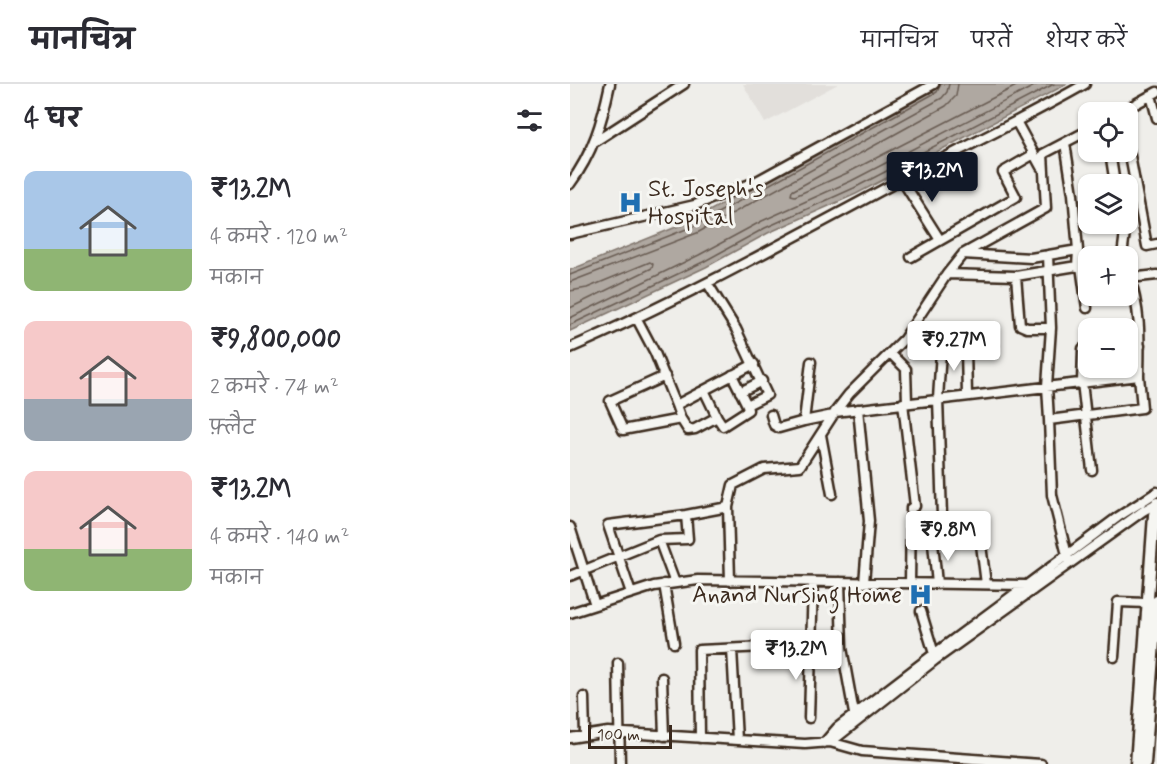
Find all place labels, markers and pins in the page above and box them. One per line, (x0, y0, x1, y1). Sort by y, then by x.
pin: ₹13.2M (883, 152, 981, 203)
place label: St. Joseph's Hospital (648, 174, 764, 233)
hospital icon: St. Joseph's Hospital (617, 189, 643, 215)
pin: ₹9.27M (905, 321, 1003, 372)
pin: ₹9.8M (906, 511, 990, 562)
place label: Anand Nursing Home (692, 580, 902, 614)
hospital icon: Anand Nursing Home (907, 581, 933, 607)
pin: ₹13.2M (747, 630, 845, 681)

